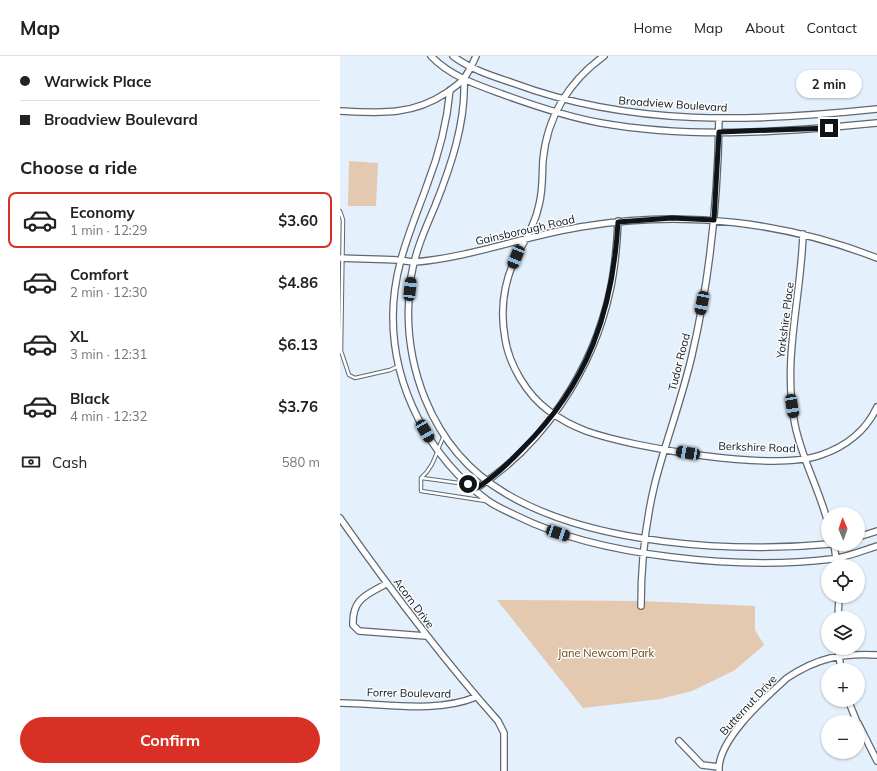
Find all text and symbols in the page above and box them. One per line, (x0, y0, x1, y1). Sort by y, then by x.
text: Map (20, 16, 60, 40)
text: Home (633, 19, 672, 37)
text: Map (694, 19, 723, 37)
text: About (745, 19, 785, 37)
text: Contact (807, 19, 857, 37)
callout: 2 min (796, 70, 862, 98)
text: Warwick Place (44, 72, 152, 91)
text: 2 min (812, 76, 846, 92)
street label: Broadview Boulevard (618, 93, 728, 115)
text: Broadview Boulevard (44, 110, 198, 129)
route end (820, 119, 838, 137)
text: Choose a ride (20, 156, 137, 179)
icon: car (22, 202, 58, 238)
text: Economy (70, 203, 135, 222)
text: $3.60 (278, 211, 318, 230)
street label: Gainsborough Road (474, 212, 576, 248)
text: 1 min · 12:29 (70, 222, 147, 238)
car (506, 244, 526, 270)
icon: car (22, 264, 58, 300)
text: Comfort (70, 265, 128, 284)
text: $4.86 (278, 273, 318, 292)
car (403, 276, 417, 302)
street label: Yorkshire Place (773, 281, 797, 360)
text: 2 min · 12:30 (70, 284, 147, 300)
car (694, 290, 710, 316)
icon: car (22, 326, 58, 362)
text: XL (70, 327, 88, 346)
street label: Tudor Road (665, 332, 693, 392)
text: $6.13 (278, 335, 318, 354)
text: 3 min · 12:31 (70, 346, 147, 362)
icon: car (22, 388, 58, 424)
text: Black (70, 389, 109, 408)
car (784, 393, 800, 419)
text: $3.76 (278, 397, 318, 416)
text: 4 min · 12:32 (70, 408, 147, 424)
car (414, 418, 436, 444)
street label: Berkshire Road (718, 439, 796, 455)
car (675, 445, 701, 461)
icon: cash (20, 451, 42, 473)
text: Cash (52, 453, 87, 472)
text: 580 m (282, 454, 320, 470)
route start (459, 475, 477, 493)
north arrow (821, 507, 865, 551)
map controls (821, 507, 865, 759)
car (545, 524, 571, 542)
button: locate (821, 559, 865, 603)
street label: Acorn Drive (390, 575, 438, 631)
button: layers (821, 611, 865, 655)
park label: Jane Newcom Park (558, 646, 655, 660)
button: + (821, 663, 865, 707)
street label: Butternut Drive (716, 672, 780, 738)
street label: Forrer Boulevard (367, 685, 451, 701)
button: − (821, 715, 865, 759)
button: Confirm (20, 717, 320, 763)

